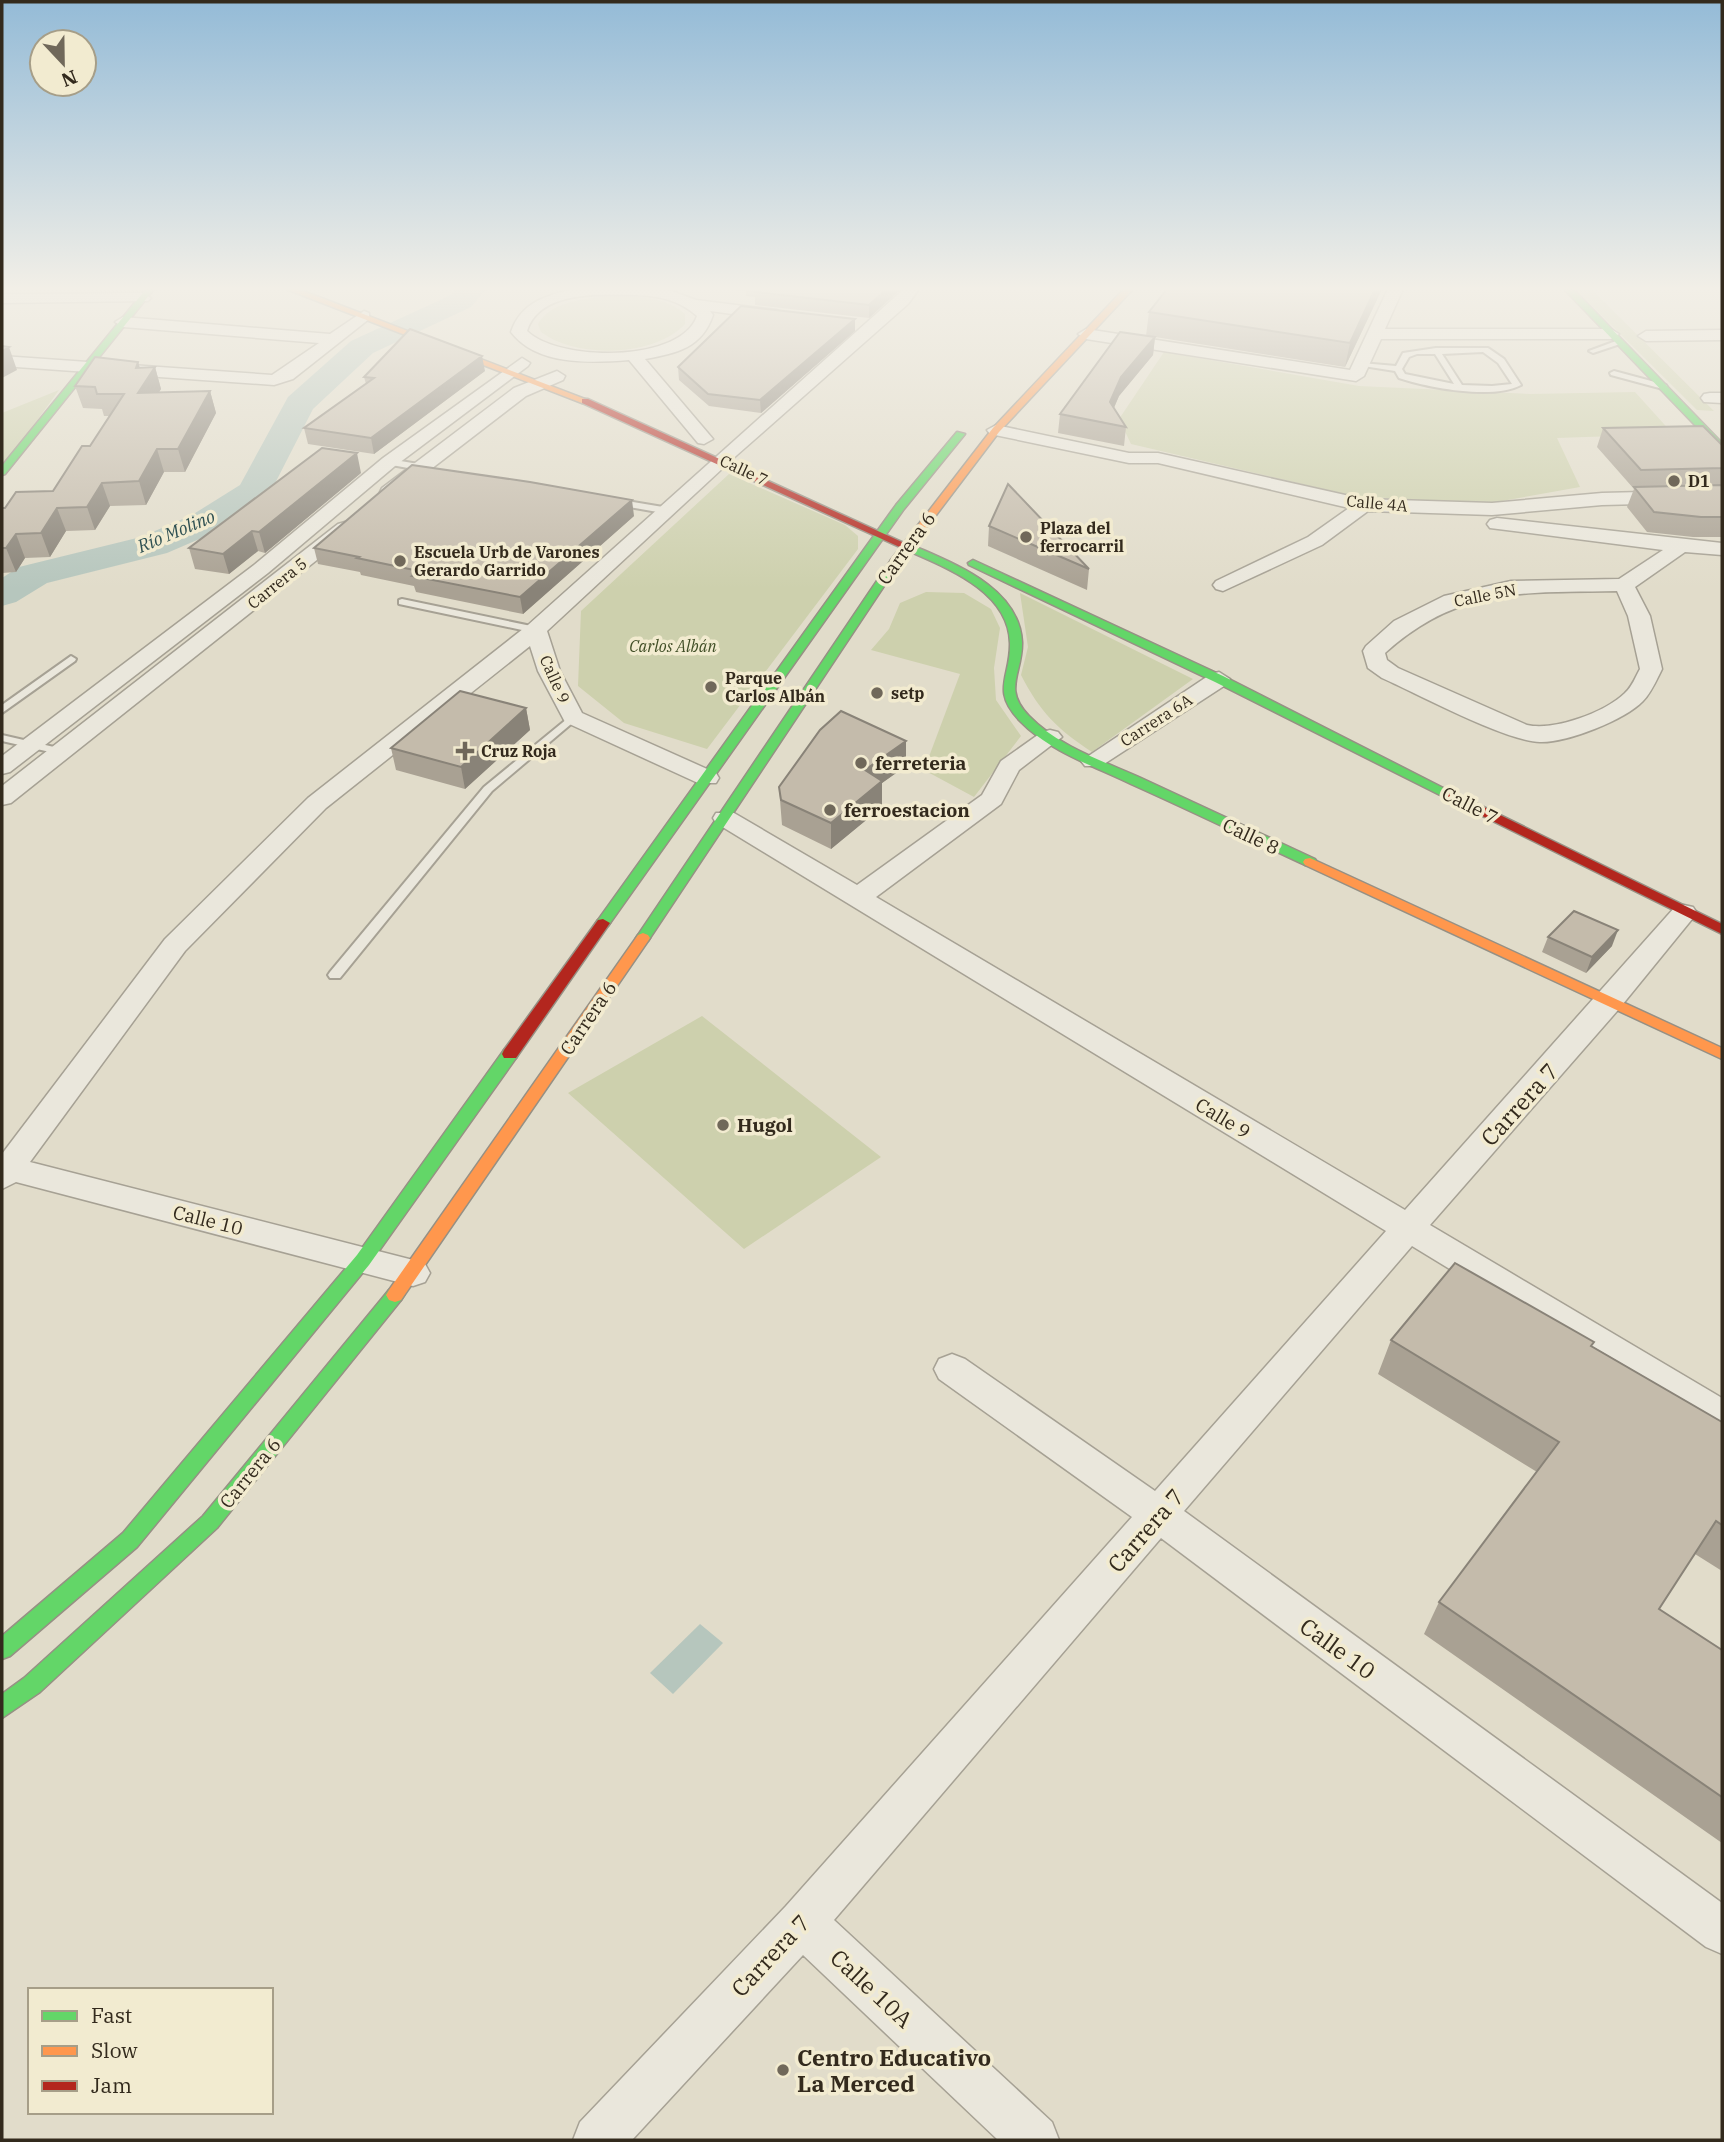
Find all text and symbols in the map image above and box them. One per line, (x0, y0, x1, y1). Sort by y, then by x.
north arrow (28, 28, 98, 98)
text: N (58, 65, 81, 93)
street label: Calle 7 (717, 450, 771, 490)
place label: D1 (1688, 471, 1710, 491)
marker: D1 (1666, 473, 1682, 489)
street label: Calle 4A (1346, 490, 1408, 516)
water label: Río Molino (133, 504, 218, 558)
street label: Carrera 6 (872, 507, 940, 589)
place label: Plaza del ferrocarril (1040, 518, 1124, 556)
marker: Plaza del ferrocarril (1018, 529, 1034, 545)
place label: Escuela Urb de Varones Gerardo Garrido (414, 542, 600, 580)
street label: Carrera 5 (243, 553, 311, 613)
marker: Escuela Urb de Varones Gerardo Garrido (392, 553, 408, 569)
street label: Calle 5N (1452, 579, 1518, 611)
park label: Carlos Albán (629, 636, 717, 656)
street label: Calle 9 (536, 652, 574, 706)
place label: Parque Carlos Albán (725, 668, 826, 706)
marker: Parque Carlos Albán (703, 679, 719, 695)
place label: setp (891, 683, 924, 703)
marker: setp (869, 685, 885, 701)
street label: Carrera 6A (1116, 689, 1196, 751)
marker: Cruz Roja (455, 741, 475, 761)
place label: Cruz Roja (481, 741, 557, 761)
place label: ferreteria (875, 751, 967, 775)
marker: ferreteria (853, 755, 869, 771)
street label: Calle 7 (1438, 781, 1502, 829)
place label: ferroestacion (844, 798, 970, 822)
marker: ferroestacion (822, 802, 838, 818)
street label: Calle 8 (1219, 812, 1283, 860)
street label: Carrera 6 (555, 976, 621, 1060)
street label: Carrera 7 (1474, 1056, 1564, 1152)
street label: Calle 9 (1191, 1092, 1255, 1144)
place label: Hugol (737, 1113, 793, 1137)
marker: Hugol (715, 1117, 731, 1133)
street label: Calle 10 (170, 1200, 246, 1240)
street label: Carrera 6 (214, 1433, 286, 1513)
street label: Carrera 7 (1100, 1482, 1190, 1578)
street label: Calle 10 (1294, 1610, 1382, 1686)
street label: Carrera 7 (724, 1908, 816, 2002)
street label: Calle 10A (824, 1942, 920, 2034)
legend (28, 1988, 273, 2114)
text: Fast (91, 2001, 132, 2029)
text: Slow (91, 2036, 138, 2064)
place label: Centro Educativo La Merced (797, 2042, 991, 2098)
marker: Centro Educativo La Merced (775, 2062, 791, 2078)
text: Jam (91, 2071, 132, 2099)

